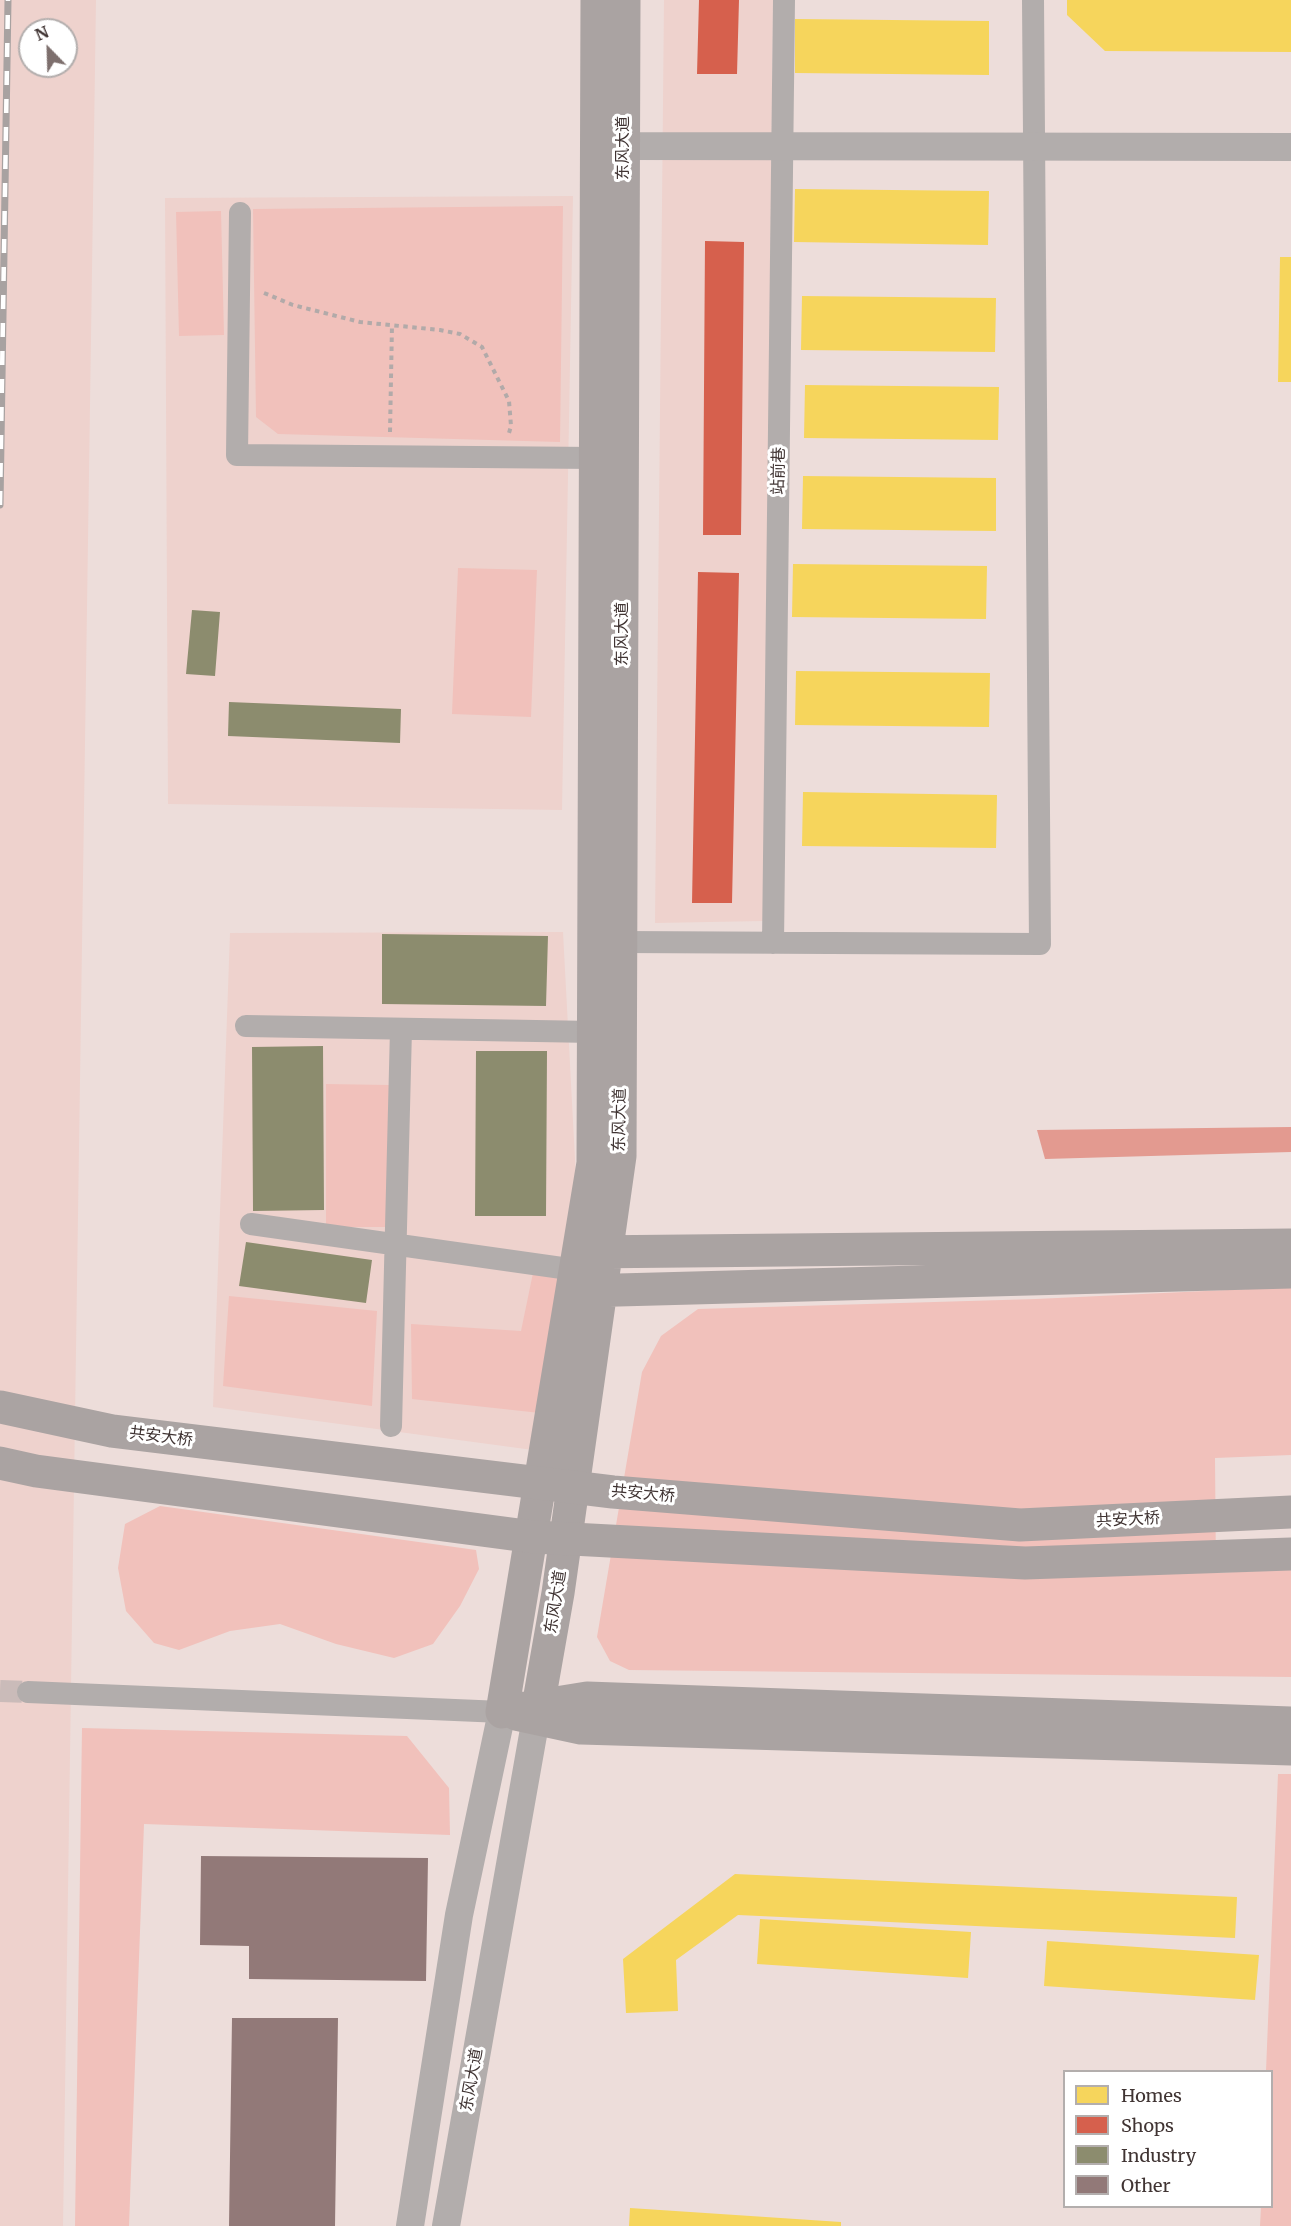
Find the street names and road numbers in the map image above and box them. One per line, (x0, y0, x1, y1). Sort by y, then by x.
street label: 东风大道 (613, 116, 633, 180)
street label: 站前巷 (769, 447, 789, 495)
street label: 东风大道 (612, 602, 632, 666)
street label: 东风大道 (610, 1088, 630, 1152)
street label: 共安大桥 (128, 1424, 194, 1450)
street label: 共安大桥 (610, 1482, 676, 1506)
street label: 共安大桥 (1096, 1509, 1160, 1531)
street label: 东风大道 (542, 1569, 570, 1635)
street label: 东风大道 (457, 2047, 487, 2113)

